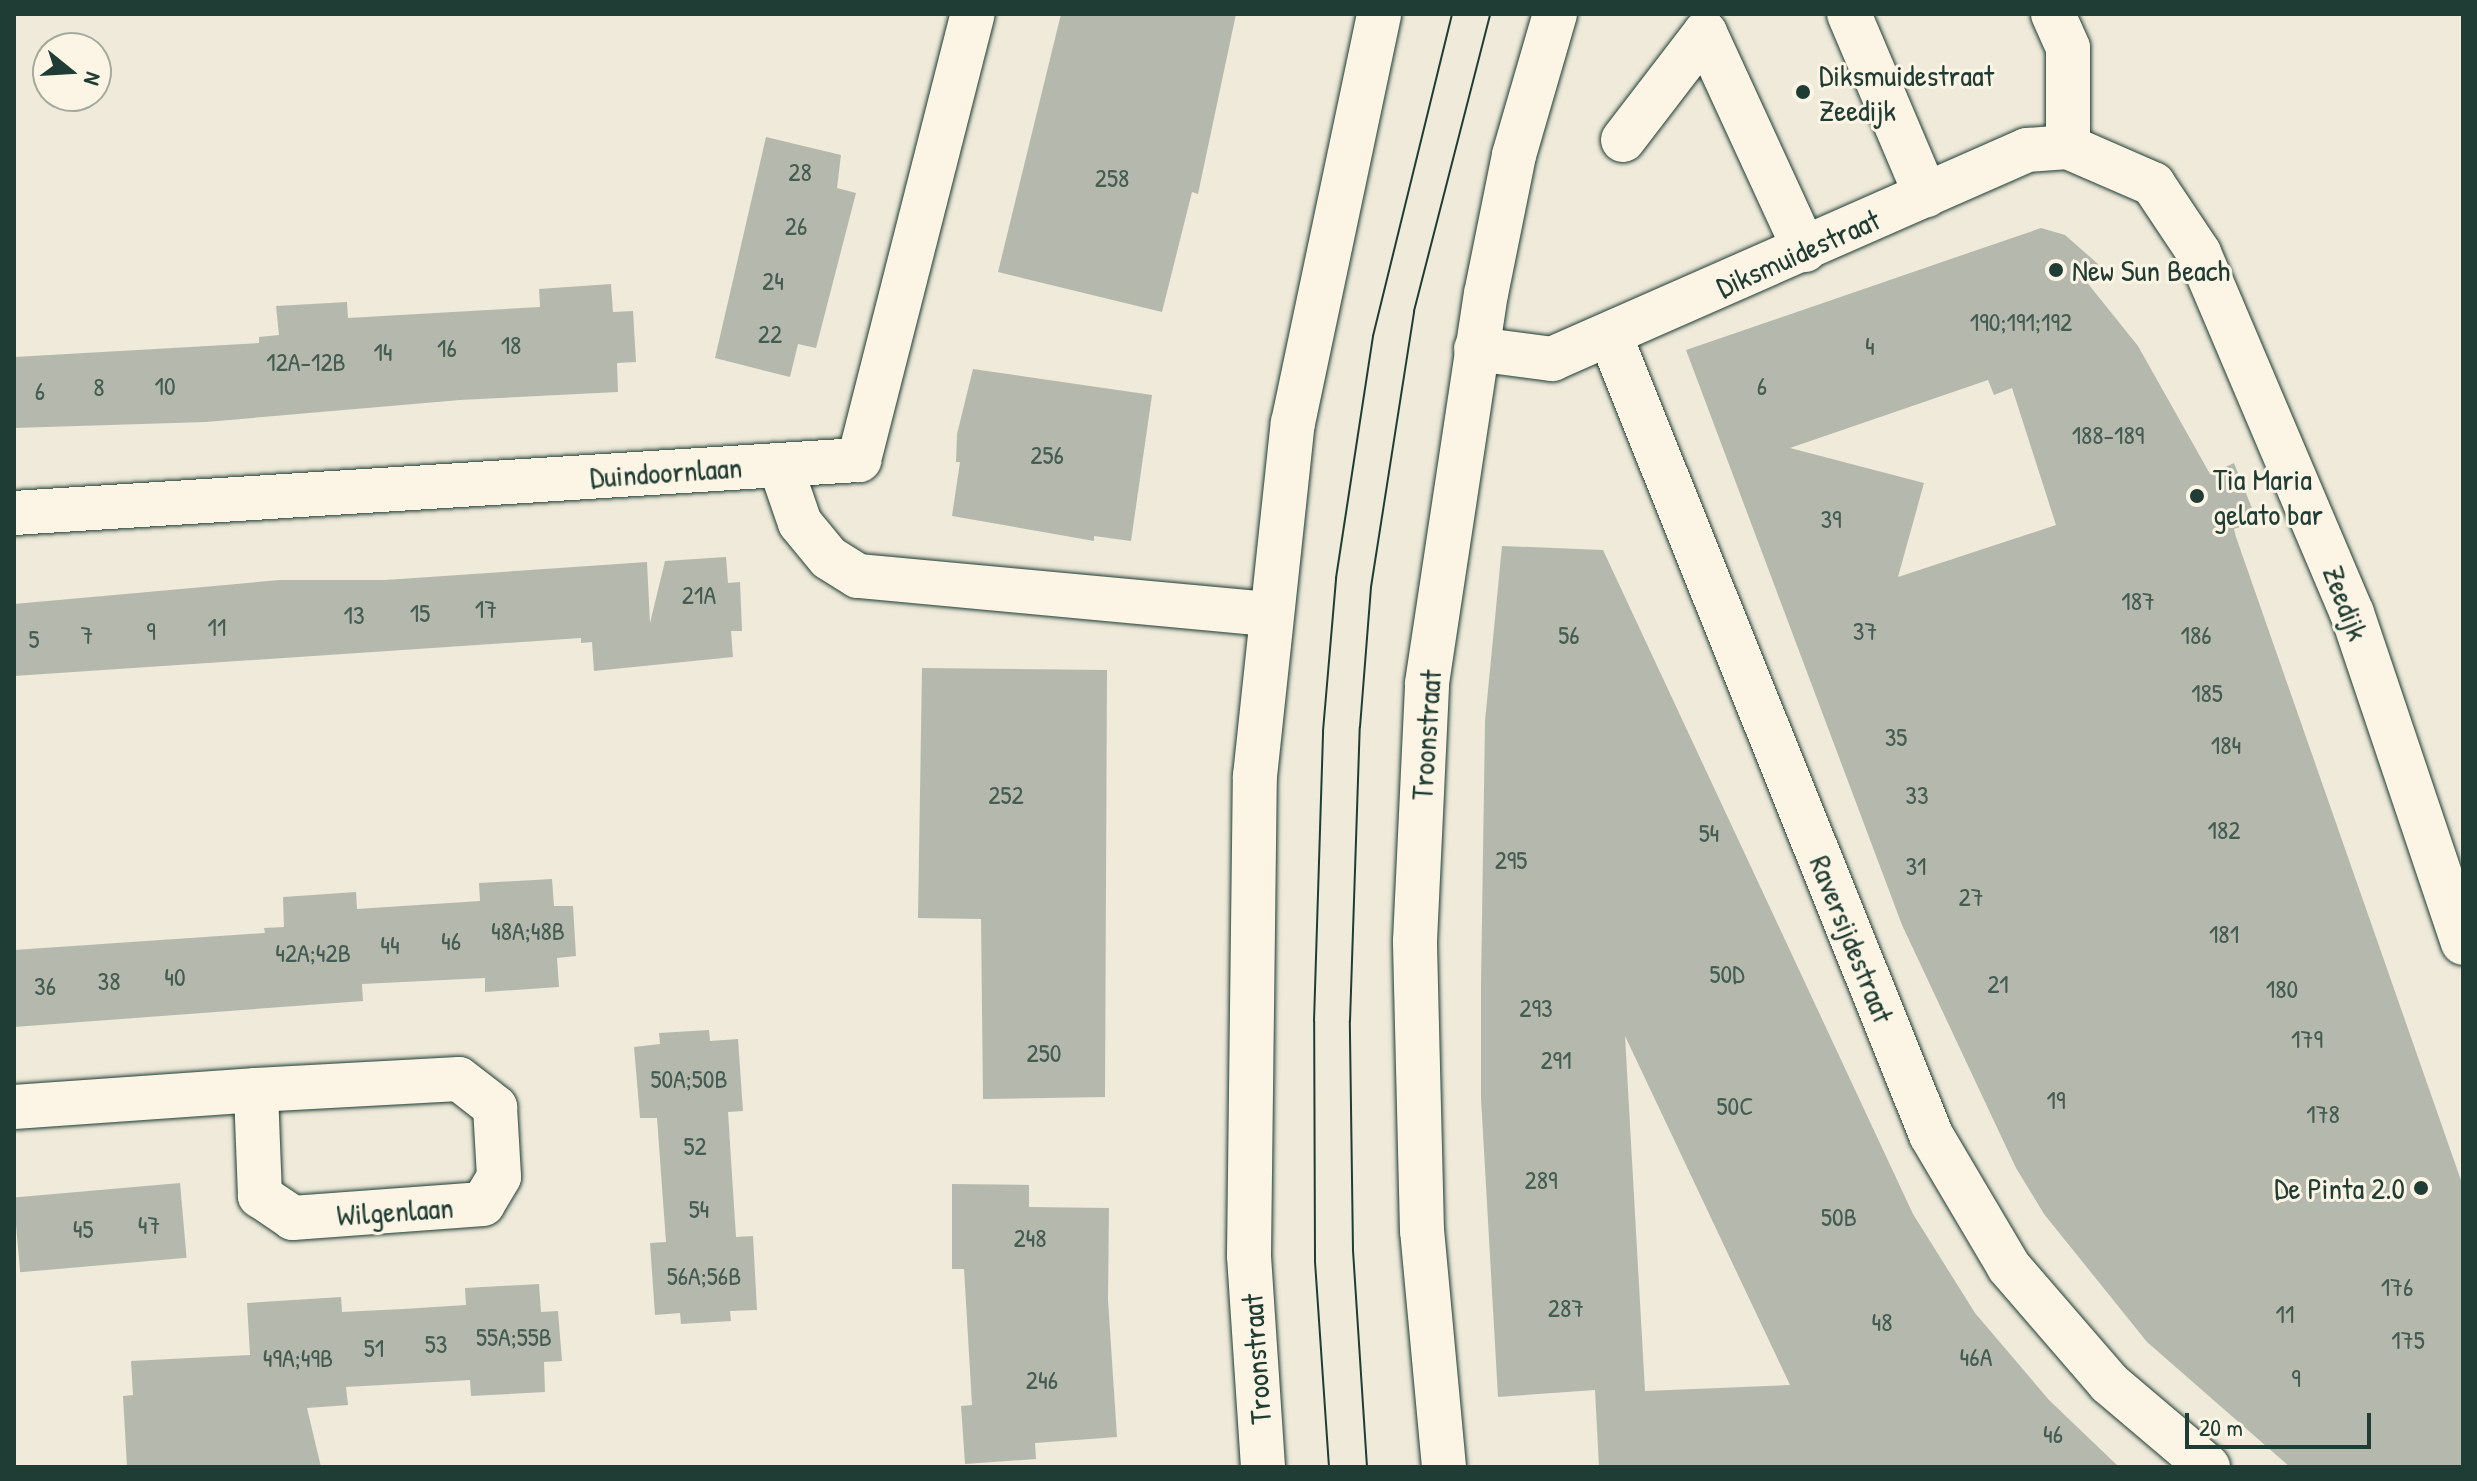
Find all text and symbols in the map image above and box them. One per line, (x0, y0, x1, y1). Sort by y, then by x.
north arrow (32, 32, 112, 112)
place label: Diksmuidestraat Zeedijk (1819, 57, 1994, 128)
text: N (77, 69, 109, 89)
marker: Diksmuidestraat Zeedijk (1794, 83, 1812, 101)
house number: 28 (788, 156, 812, 188)
house number: 258 (1095, 162, 1129, 194)
street label: Diksmuidestraat (1711, 201, 1885, 305)
house number: 26 (785, 210, 807, 242)
place label: New Sun Beach (2072, 252, 2230, 288)
marker: New Sun Beach (2047, 261, 2065, 279)
house number: 24 (762, 265, 784, 297)
house number: 190;191;192 (1970, 306, 2072, 338)
house number: 22 (758, 318, 782, 350)
house number: 18 (501, 329, 521, 361)
house number: 4 (1865, 330, 1875, 362)
house number: 16 (437, 332, 457, 364)
house number: 14 (373, 336, 393, 368)
house number: 12A-12B (266, 346, 346, 378)
house number: 10 (154, 370, 176, 402)
house number: 6 (1757, 370, 1767, 402)
house number: 8 (93, 371, 105, 403)
house number: 6 (35, 375, 45, 407)
house number: 188-189 (2072, 419, 2144, 451)
house number: 256 (1030, 439, 1064, 471)
street label: Duindoornlaan (589, 449, 743, 495)
place label: Tia Maria gelato bar (2213, 461, 2323, 532)
marker: Tia Maria gelato bar (2188, 487, 2206, 505)
house number: 39 (1820, 503, 1842, 535)
street label: Zeedijk (2315, 561, 2377, 645)
house number: 21A (682, 579, 716, 611)
house number: 187 (2121, 585, 2155, 617)
house number: 17 (475, 593, 497, 625)
house number: 15 (410, 597, 430, 629)
house number: 13 (343, 599, 365, 631)
house number: 11 (208, 611, 226, 643)
house number: 9 (146, 615, 156, 647)
house number: 37 (1853, 615, 1877, 647)
house number: 7 (81, 619, 93, 651)
house number: 56 (1558, 619, 1580, 651)
house number: 186 (2180, 619, 2212, 651)
house number: 5 (29, 623, 39, 655)
street label: Troonstraat (1403, 669, 1449, 801)
house number: 185 (2191, 677, 2223, 709)
house number: 35 (1885, 721, 1907, 753)
house number: 184 (2211, 729, 2241, 761)
house number: 252 (988, 779, 1024, 811)
house number: 33 (1905, 779, 1929, 811)
house number: 182 (2208, 814, 2240, 846)
house number: 54 (1699, 817, 1719, 849)
house number: 295 (1495, 844, 1527, 876)
street label: Raversijdestraat (1802, 850, 1902, 1028)
house number: 31 (1905, 850, 1927, 882)
house number: 27 (1958, 881, 1984, 913)
house number: 48A;48B (491, 915, 565, 947)
house number: 181 (2209, 918, 2239, 950)
house number: 46 (441, 925, 461, 957)
house number: 44 (380, 929, 400, 961)
house number: 42A;42B (275, 937, 351, 969)
house number: 50D (1710, 958, 1744, 990)
house number: 40 (164, 961, 186, 993)
house number: 38 (98, 965, 120, 997)
house number: 21 (1987, 968, 2009, 1000)
house number: 36 (34, 970, 56, 1002)
house number: 180 (2266, 973, 2298, 1005)
house number: 293 (1519, 992, 1553, 1024)
house number: 179 (2291, 1023, 2323, 1055)
house number: 250 (1027, 1037, 1061, 1069)
house number: 291 (1540, 1044, 1572, 1076)
house number: 50A;50B (650, 1063, 728, 1095)
house number: 19 (2047, 1084, 2065, 1116)
house number: 50C (1717, 1090, 1753, 1122)
house number: 178 (2306, 1098, 2340, 1130)
house number: 52 (683, 1130, 707, 1162)
house number: 289 (1525, 1164, 1557, 1196)
place label: De Pinta 2.0 (2274, 1170, 2405, 1206)
marker: De Pinta 2.0 (2412, 1179, 2430, 1197)
street label: Wilgenlaan (335, 1189, 455, 1233)
house number: 54 (689, 1193, 709, 1225)
house number: 50B (1821, 1201, 1857, 1233)
house number: 47 (138, 1209, 160, 1241)
house number: 45 (73, 1213, 93, 1245)
house number: 248 (1013, 1222, 1047, 1254)
house number: 56A;56B (667, 1260, 741, 1292)
house number: 176 (2381, 1271, 2413, 1303)
house number: 287 (1548, 1292, 1584, 1324)
street label: Troonstraat (1233, 1293, 1279, 1425)
house number: 11 (2276, 1298, 2294, 1330)
house number: 48 (1871, 1306, 1893, 1338)
house number: 55A;55B (476, 1321, 552, 1353)
house number: 175 (2391, 1324, 2425, 1356)
house number: 53 (425, 1328, 447, 1360)
house number: 51 (364, 1332, 384, 1364)
house number: 46A (1960, 1341, 1992, 1373)
house number: 49A;49B (263, 1342, 333, 1374)
house number: 9 (2291, 1362, 2301, 1394)
house number: 246 (1026, 1364, 1058, 1396)
scale bar (2189, 1397, 2375, 1447)
text: 20 m (2199, 1411, 2243, 1443)
house number: 46 (2043, 1418, 2063, 1450)

